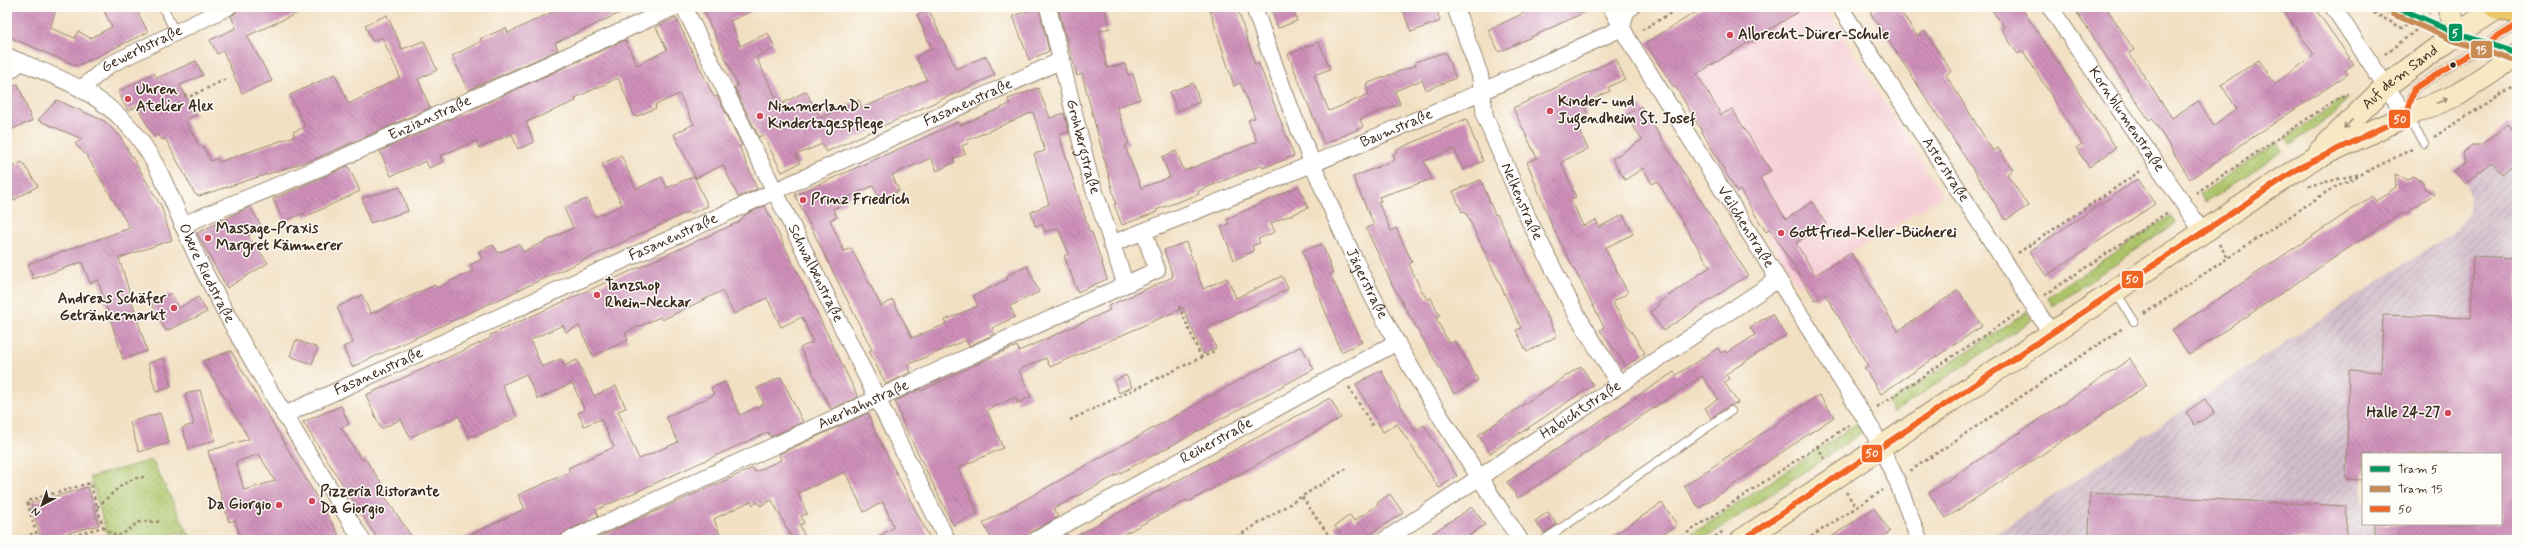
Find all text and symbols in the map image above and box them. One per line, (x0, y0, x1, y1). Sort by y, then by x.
street label: Gewerbstraße (97, 21, 186, 78)
line badge: 5 (2448, 23, 2463, 42)
place label: Albrecht-Dürer-Schule (1738, 25, 1889, 45)
text: 5 (2452, 27, 2459, 41)
marker: Albrecht-Dürer-Schule (1725, 30, 1735, 40)
line badge: 15 (2470, 40, 2493, 59)
street label: Auf dem Sand (2358, 41, 2442, 114)
text: 15 (2476, 44, 2487, 58)
unlabelled marker (2448, 60, 2458, 70)
street label: Kornblumenstraße (2084, 63, 2169, 176)
street label: Fasanenstraße (921, 74, 1016, 132)
place label: Uhren Atelier Alex (136, 80, 214, 117)
street label: Enzianstraße (385, 91, 474, 146)
place label: Kinder- und Jugendheim St. Josef (1558, 92, 1696, 131)
marker: Uhren Atelier Alex (123, 94, 133, 104)
place label: NimmerlanD - Kindertagespflege (768, 97, 884, 136)
street label: Grohbergstraße (1061, 97, 1105, 197)
one-way arrow (2436, 97, 2448, 105)
street label: Baumstraße (1357, 104, 1436, 153)
marker: Kinder- und Jugendheim St. Josef (1545, 106, 1555, 116)
line badge: 50 (2388, 109, 2411, 129)
marker: NimmerlanD - Kindertagespflege (755, 111, 765, 121)
text: 50 (2394, 113, 2406, 127)
one-way arrow (2343, 119, 2353, 128)
street label: Asterstraße (1917, 133, 1974, 206)
street label: Nelkenstraße (1496, 160, 1548, 244)
street label: Veilchenstraße (1712, 182, 1779, 272)
place label: Prinz Friedrich (811, 190, 910, 210)
marker: Prinz Friedrich (798, 195, 808, 205)
street label: Fasanenstraße (626, 208, 721, 266)
place label: Massage-Praxis Margret Kämmerer (216, 219, 344, 258)
street label: Obere Riedstraße (173, 221, 240, 327)
street label: Schwalbenstraße (783, 221, 848, 326)
place label: Gottfried-Keller-Bücherei (1789, 223, 1957, 243)
marker: Gottfried-Keller-Bücherei (1776, 228, 1786, 238)
marker: Massage-Praxis Margret Kämmerer (203, 233, 213, 243)
street label: Jägerstraße (1341, 245, 1393, 323)
line badge: 50 (2121, 270, 2144, 289)
text: 50 (2126, 273, 2138, 287)
place label: Tanzshop Rhein-Neckar (605, 276, 692, 313)
place label: Andreas Schäfer Getränkemarkt (58, 289, 167, 326)
marker: Tanzshop Rhein-Neckar (592, 290, 602, 300)
marker: Andreas Schäfer Getränkemarkt (169, 303, 179, 313)
street label: Fasanenstraße (331, 343, 426, 401)
street label: Auerhahnstraße (815, 375, 912, 434)
street label: Habichtstraße (1536, 376, 1625, 444)
place label: Halle 24-27 (2366, 403, 2440, 423)
marker: Halle 24-27 (2443, 408, 2453, 418)
street label: Reiherstraße (1177, 413, 1256, 469)
line badge: 50 (1861, 444, 1883, 463)
text: 50 (1866, 447, 1878, 461)
legend (2362, 453, 2502, 525)
text: Tram 5 (2398, 462, 2438, 478)
place label: Pizzeria Ristorante Da Giorgio (320, 482, 440, 520)
text: Tram 15 (2398, 482, 2443, 498)
north arrow (22, 485, 62, 525)
place label: Da Giorgio (207, 495, 271, 516)
marker: Pizzeria Ristorante Da Giorgio (307, 496, 317, 506)
marker: Da Giorgio (274, 500, 284, 510)
text: 50 (2398, 502, 2412, 518)
text: N (29, 504, 43, 519)

